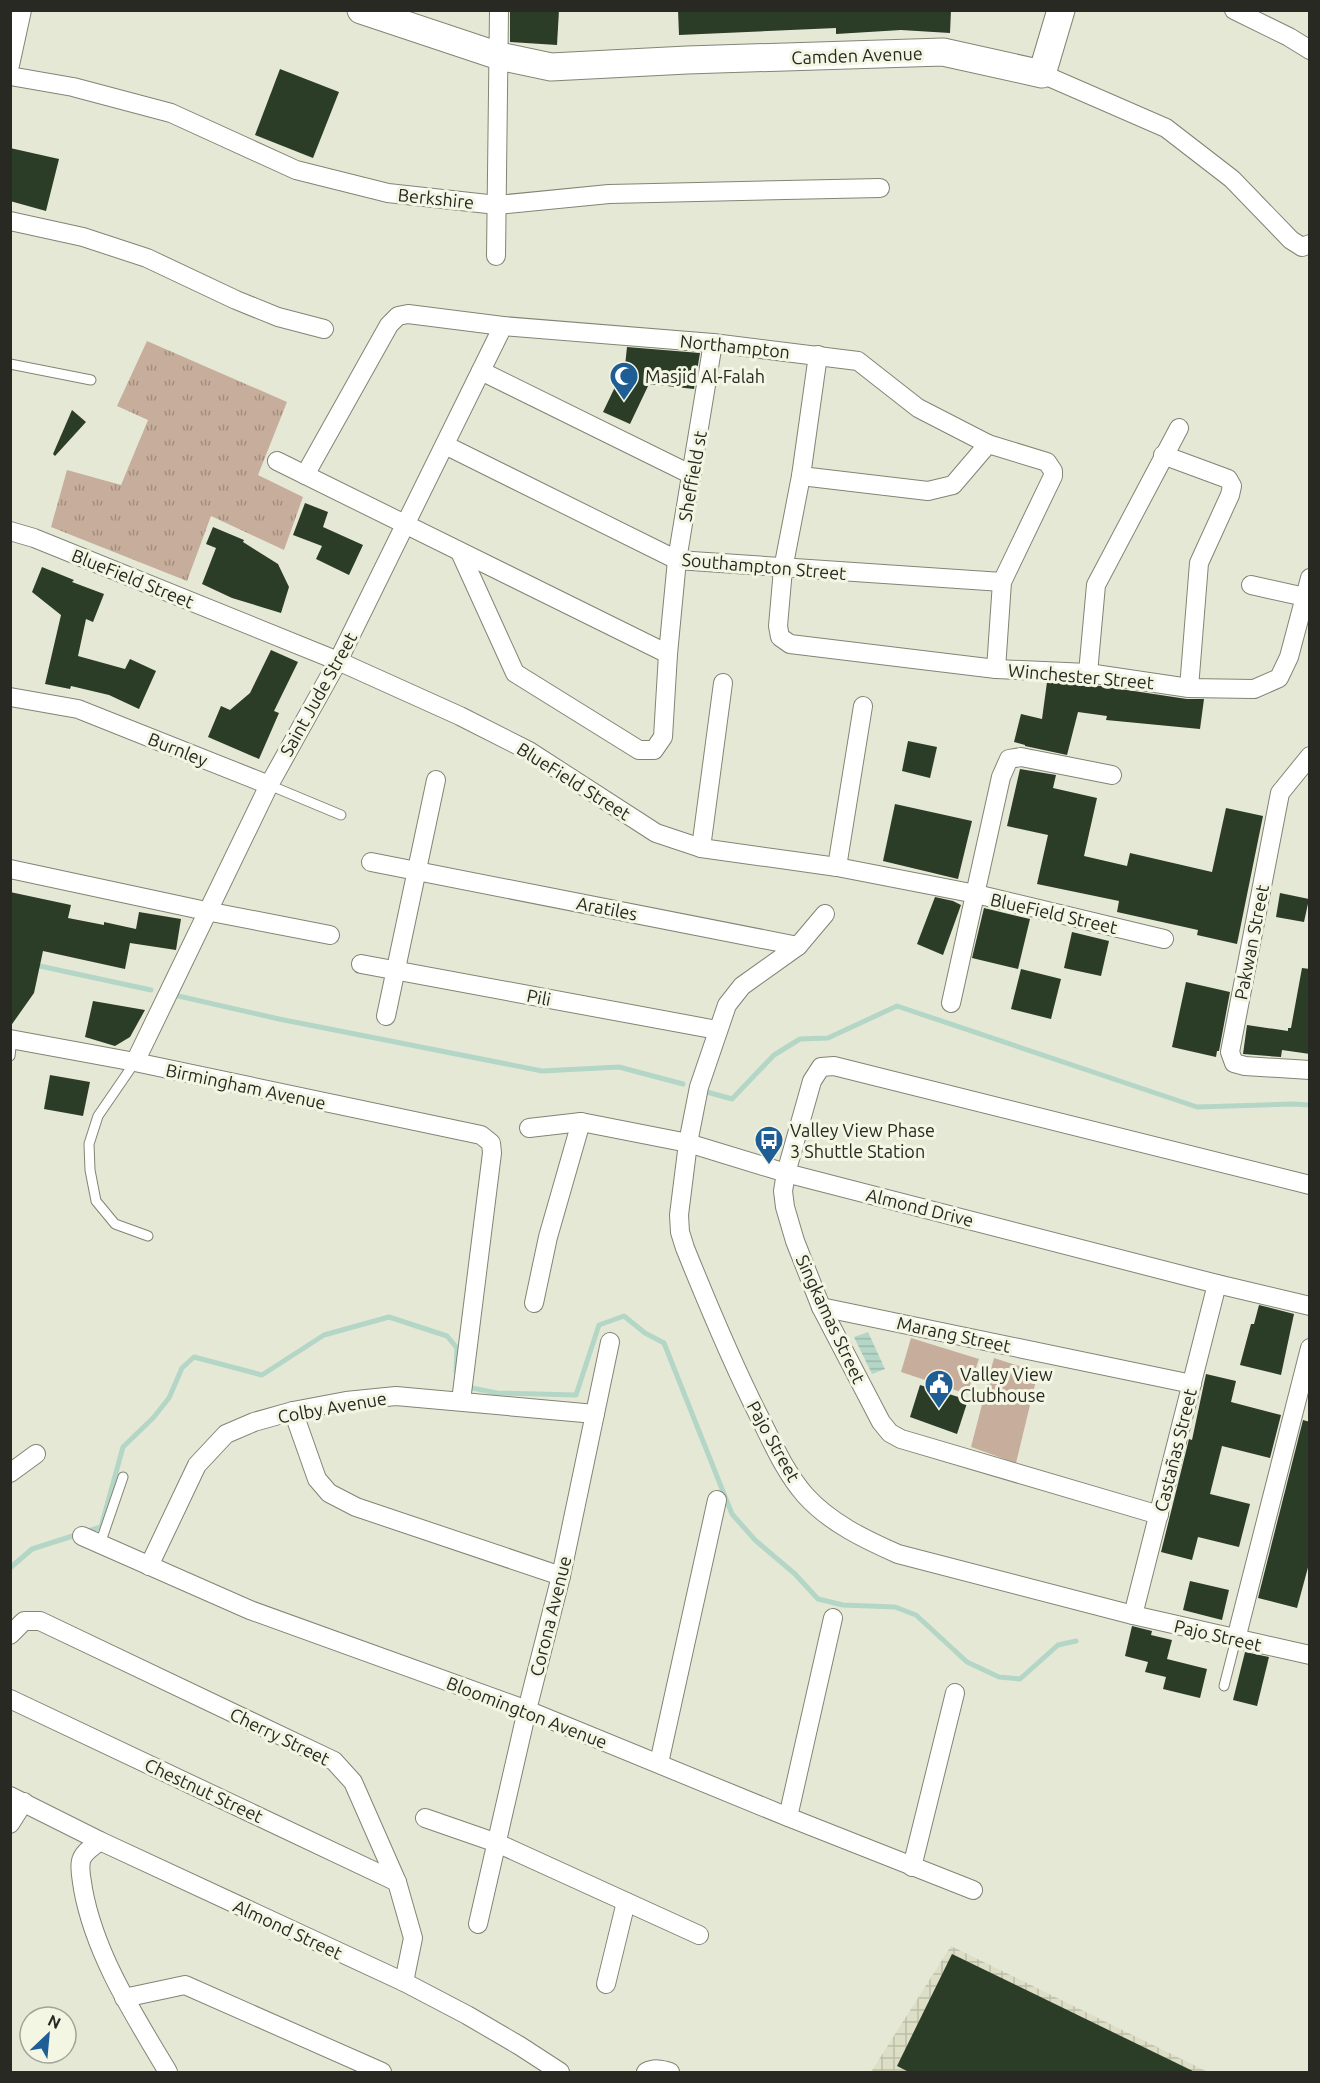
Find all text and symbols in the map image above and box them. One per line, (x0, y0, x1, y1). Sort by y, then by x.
street label: Camden Avenue (791, 43, 923, 67)
street label: Berkshire (397, 184, 475, 212)
street label: Northampton (679, 330, 791, 362)
mosque icon: Masjid Al-Falah (608, 360, 640, 402)
place label: Masjid Al-Falah (645, 366, 765, 386)
street label: Sheffield st (674, 429, 710, 523)
street label: BlueField Street (69, 544, 197, 612)
street label: Southampton Street (681, 549, 847, 583)
street label: Saint Jude Street (276, 629, 360, 759)
street label: Winchester Street (1007, 660, 1155, 692)
street label: Burnley (145, 728, 211, 770)
street label: BlueField Street (514, 738, 634, 824)
street label: Pakwan Street (1230, 883, 1272, 1001)
street label: BlueField Street (989, 889, 1119, 937)
street label: Aratiles (575, 892, 639, 924)
street label: Pili (525, 985, 553, 1009)
street label: Birmingham Avenue (164, 1059, 328, 1113)
place label: Valley View Phase 3 Shuttle Station (790, 1120, 935, 1161)
bus stop icon: Valley View Phase 3 Shuttle Station (753, 1124, 785, 1166)
street label: Almond Drive (864, 1184, 976, 1230)
street label: Singkamas Street (792, 1251, 870, 1387)
street label: Marang Street (895, 1312, 1013, 1356)
place label: Valley View Clubhouse (960, 1364, 1053, 1405)
public building icon: Valley View Clubhouse (923, 1368, 955, 1410)
street label: Castañas Street (1150, 1386, 1200, 1514)
street label: Colby Avenue (276, 1388, 388, 1426)
street label: Pajo Street (744, 1397, 804, 1485)
street label: Corona Avenue (525, 1554, 575, 1678)
street label: Pajo Street (1172, 1615, 1264, 1655)
street label: Bloomington Avenue (444, 1672, 610, 1752)
street label: Cherry Street (227, 1703, 333, 1769)
street label: Chestnut Street (142, 1754, 266, 1826)
street label: Almond Street (230, 1895, 346, 1963)
north arrow (18, 2005, 78, 2065)
text: N (45, 2011, 64, 2032)

